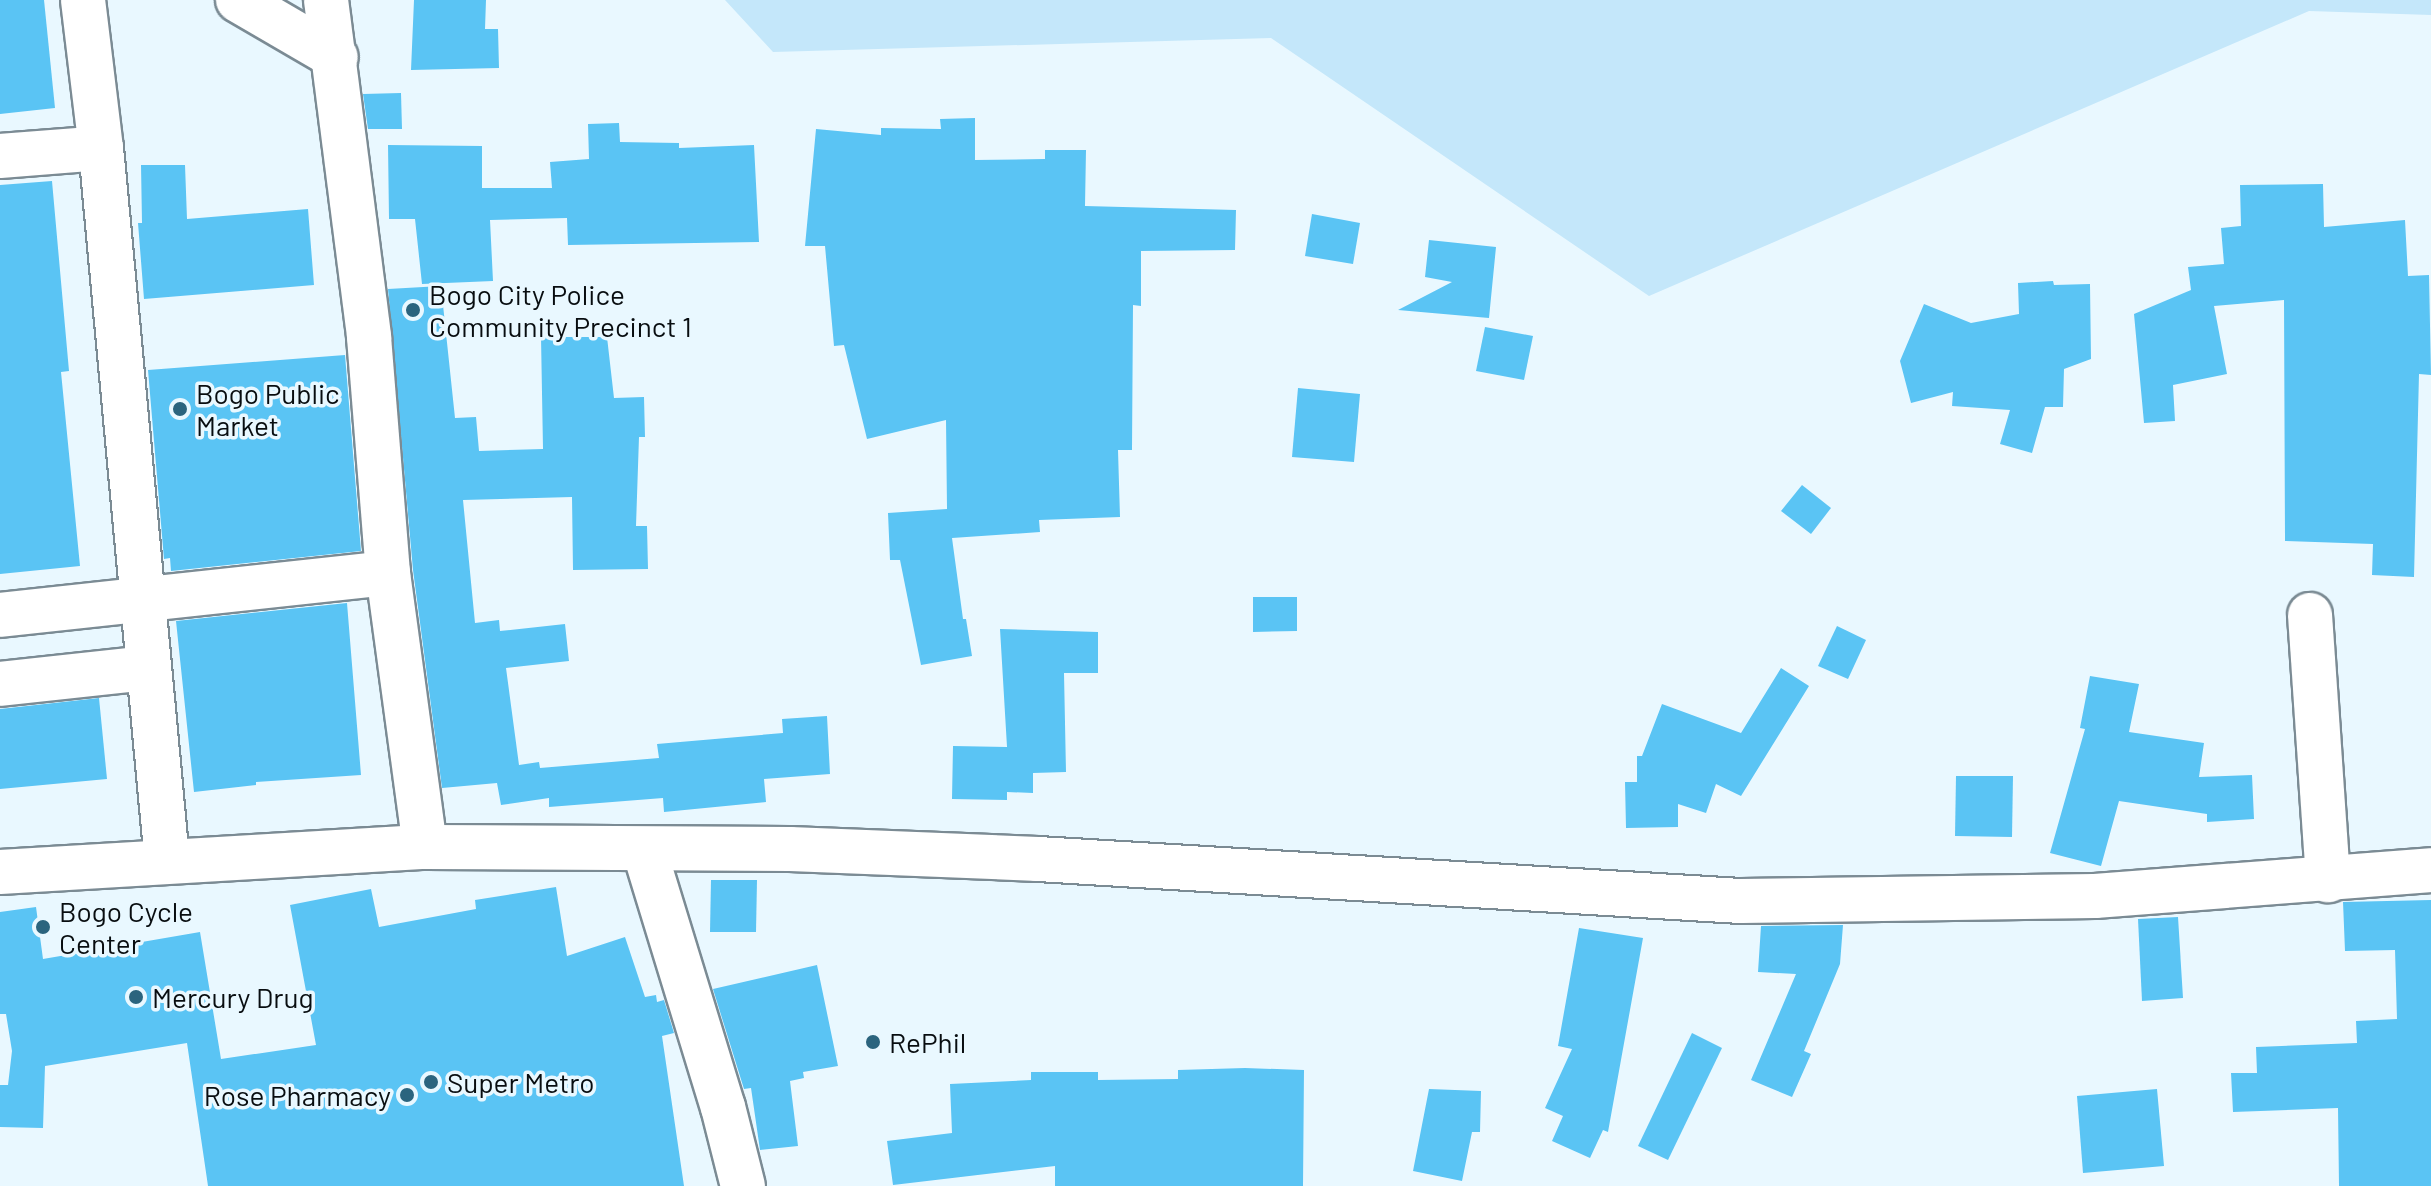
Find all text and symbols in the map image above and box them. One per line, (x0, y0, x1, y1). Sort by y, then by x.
place label: Bogo City Police Community Precinct 1 (429, 277, 692, 343)
marker: Bogo City Police Community Precinct 1 (404, 301, 422, 319)
place label: Bogo Public Market (196, 376, 340, 442)
marker: Bogo Public Market (171, 400, 189, 418)
place label: Bogo Cycle Center (59, 894, 193, 960)
marker: Bogo Cycle Center (34, 918, 52, 936)
place label: Mercury Drug (152, 980, 314, 1014)
marker: Mercury Drug (127, 988, 145, 1006)
place label: RePhil (889, 1025, 966, 1059)
marker: RePhil (864, 1033, 882, 1051)
place label: Super Metro (447, 1065, 595, 1099)
marker: Super Metro (422, 1073, 440, 1091)
place label: Rose Pharmacy (204, 1078, 391, 1112)
marker: Rose Pharmacy (398, 1086, 416, 1104)

